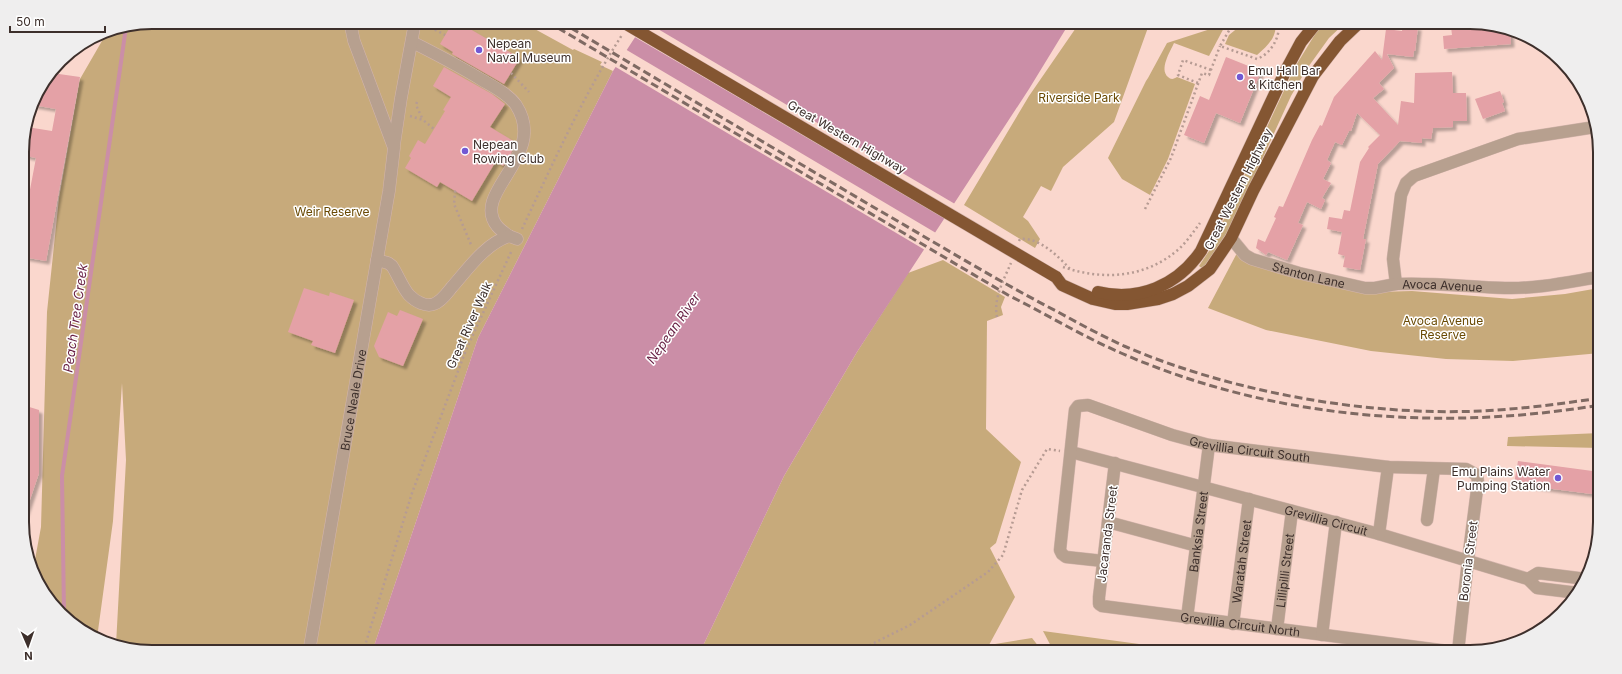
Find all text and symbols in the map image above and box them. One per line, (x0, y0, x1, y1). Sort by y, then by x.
scale bar (10, 8, 105, 34)
text: 50 m (16, 14, 45, 29)
place label: Nepean Naval Museum (487, 36, 571, 65)
marker: Nepean Naval Museum (474, 45, 484, 55)
place label: Emu Hall Bar & Kitchen (1248, 63, 1321, 92)
marker: Emu Hall Bar & Kitchen (1235, 72, 1245, 82)
park label: Riverside Park (1038, 90, 1120, 105)
street label: Great Western Highway (785, 97, 909, 177)
street label: Great Western Highway (1201, 126, 1275, 252)
place label: Nepean Rowing Club (473, 137, 544, 166)
marker: Nepean Rowing Club (460, 146, 470, 156)
park label: Weir Reserve (294, 204, 370, 219)
street label: Stanton Lane (1271, 258, 1347, 291)
water label: Peach Tree Creek (59, 262, 91, 373)
street label: Avoca Avenue (1402, 276, 1483, 294)
street label: Great River Walk (443, 279, 495, 371)
water label: Nepean River (643, 289, 704, 367)
park label: Avoca Avenue Reserve (1403, 313, 1483, 342)
street label: Bruce Neale Drive (337, 348, 369, 452)
street label: Grevillia Circuit South (1188, 433, 1311, 465)
place label: Emu Plains Water Pumping Station (1452, 464, 1550, 493)
marker: Emu Plains Water Pumping Station (1553, 473, 1563, 483)
street label: Jacaranda Street (1094, 485, 1120, 583)
street label: Banksia Street (1185, 490, 1211, 573)
street label: Grevillia Circuit (1283, 502, 1369, 538)
street label: Waratah Street (1228, 519, 1254, 604)
street label: Boronia Street (1456, 520, 1480, 602)
street label: Lillipilli Street (1272, 532, 1297, 608)
street label: Grevillia Circuit North (1179, 609, 1301, 639)
north arrow (8, 626, 48, 666)
text: N (24, 649, 33, 663)

